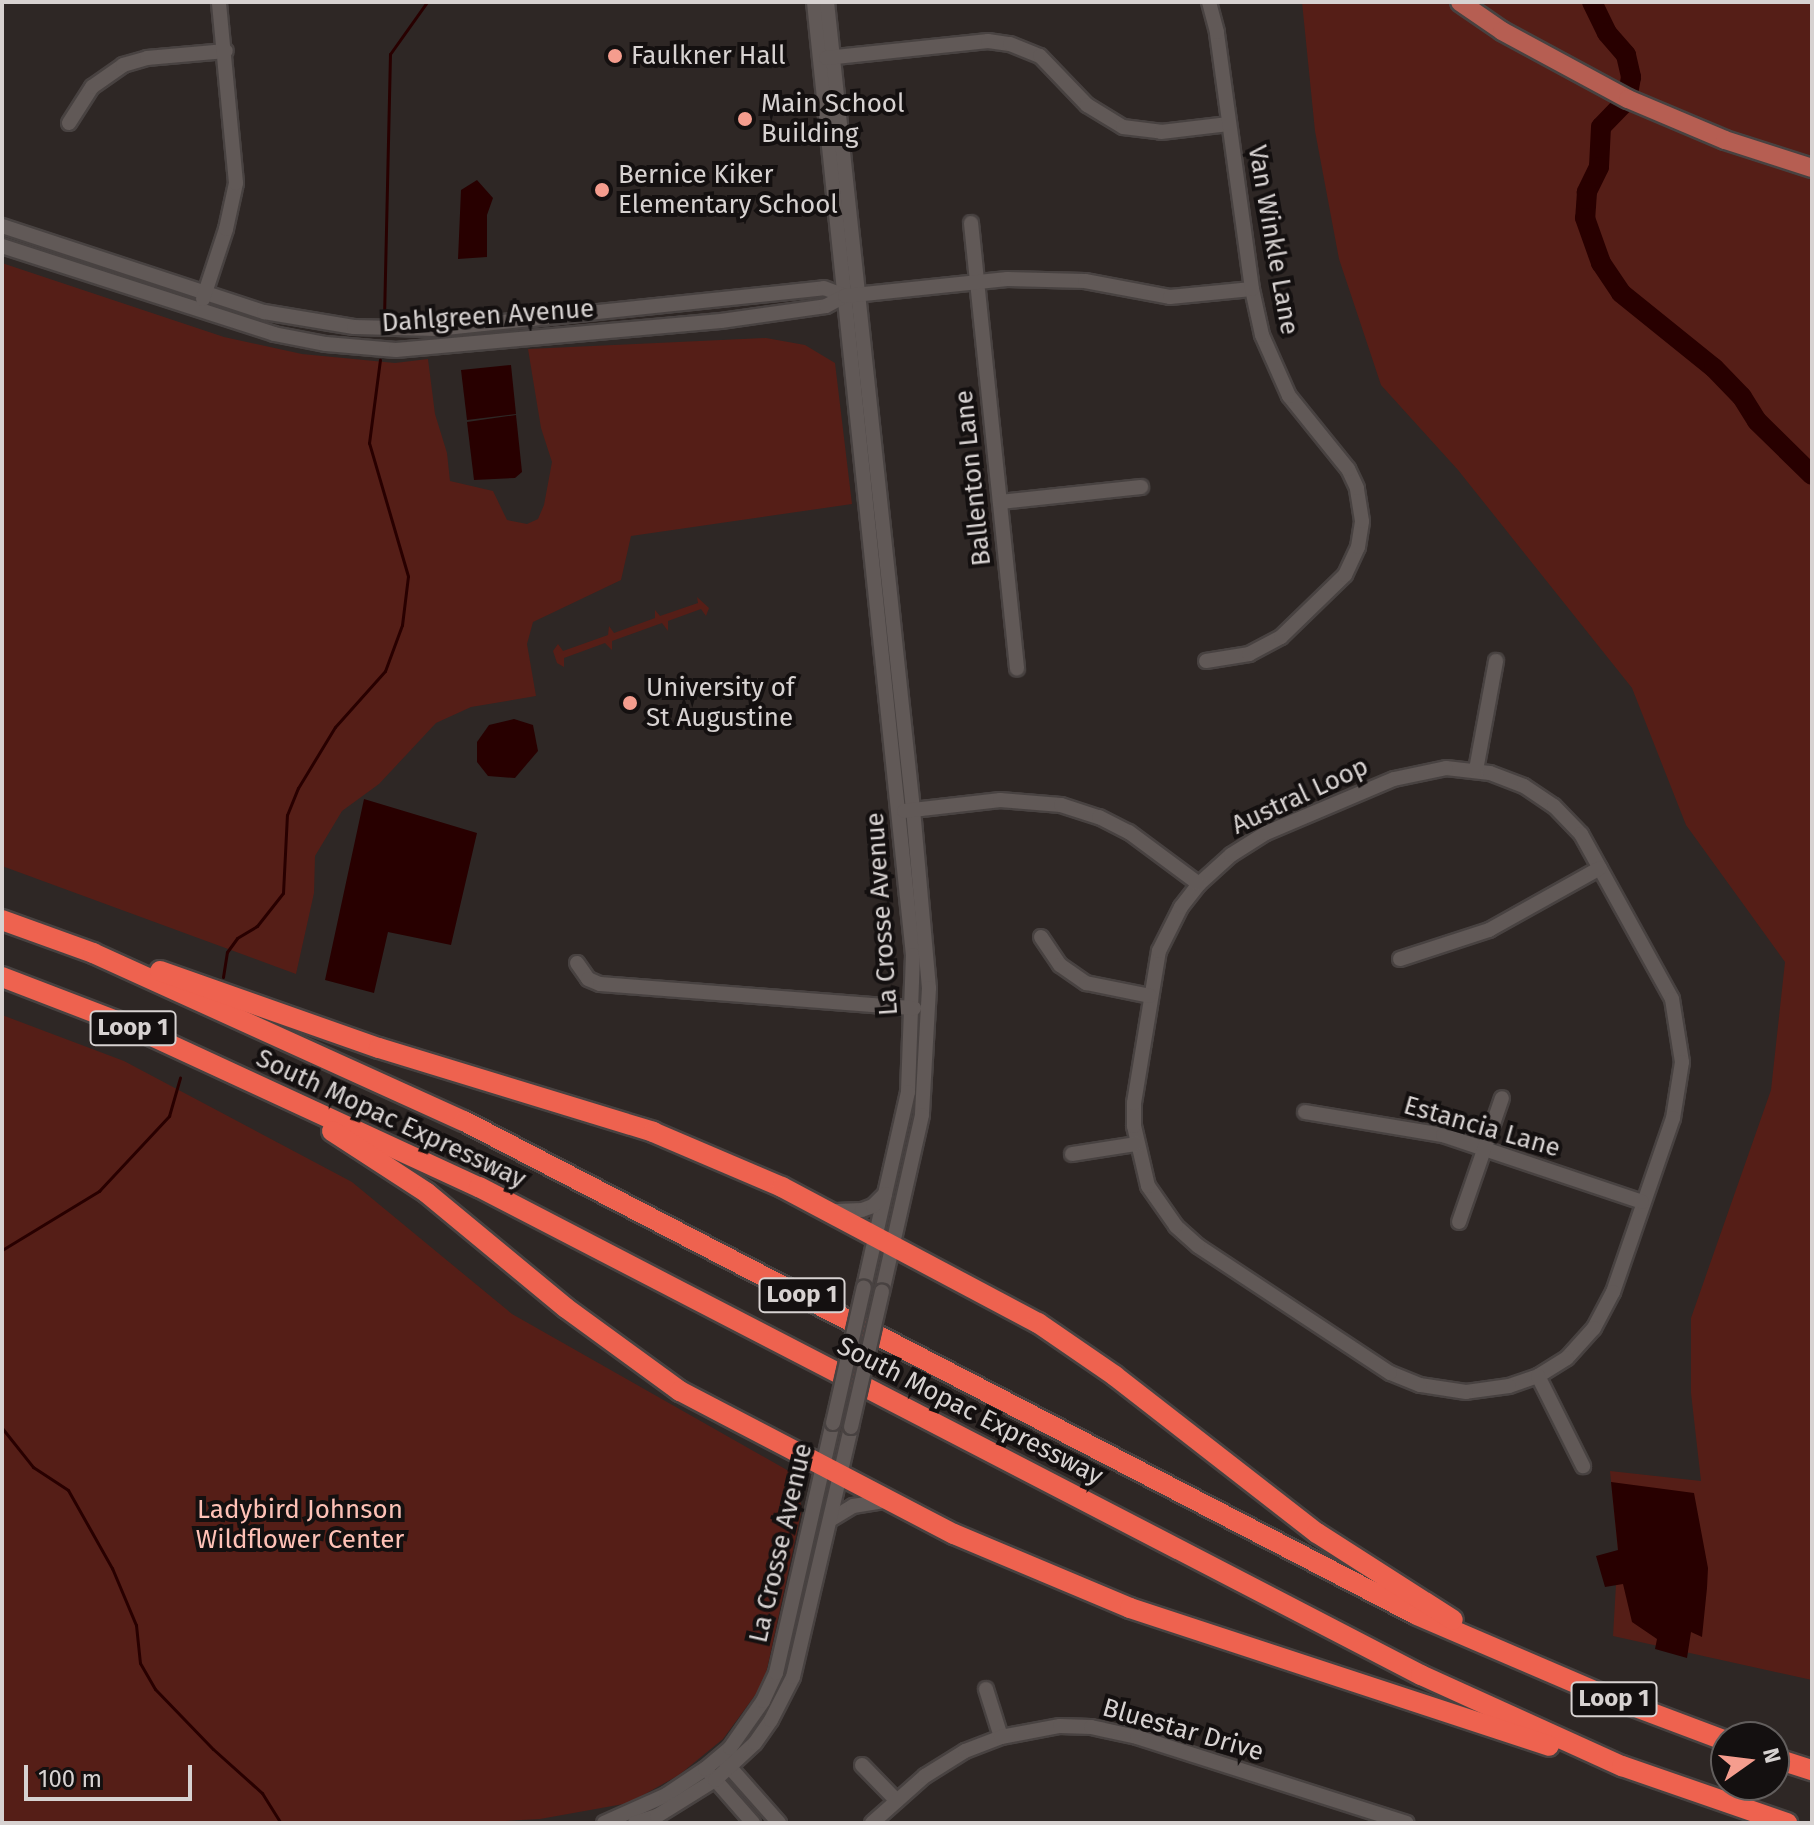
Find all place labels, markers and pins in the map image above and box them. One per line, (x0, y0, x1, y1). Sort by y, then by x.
place label: Faulkner Hall (631, 40, 786, 72)
marker: Faulkner Hall (606, 47, 624, 65)
place label: Main School Building (761, 88, 905, 150)
marker: Main School Building (736, 110, 754, 128)
place label: Bernice Kiker Elementary School (618, 159, 838, 220)
marker: Bernice Kiker Elementary School (593, 181, 611, 199)
place label: University of St Augustine (646, 672, 795, 734)
marker: University of St Augustine (621, 694, 639, 712)

